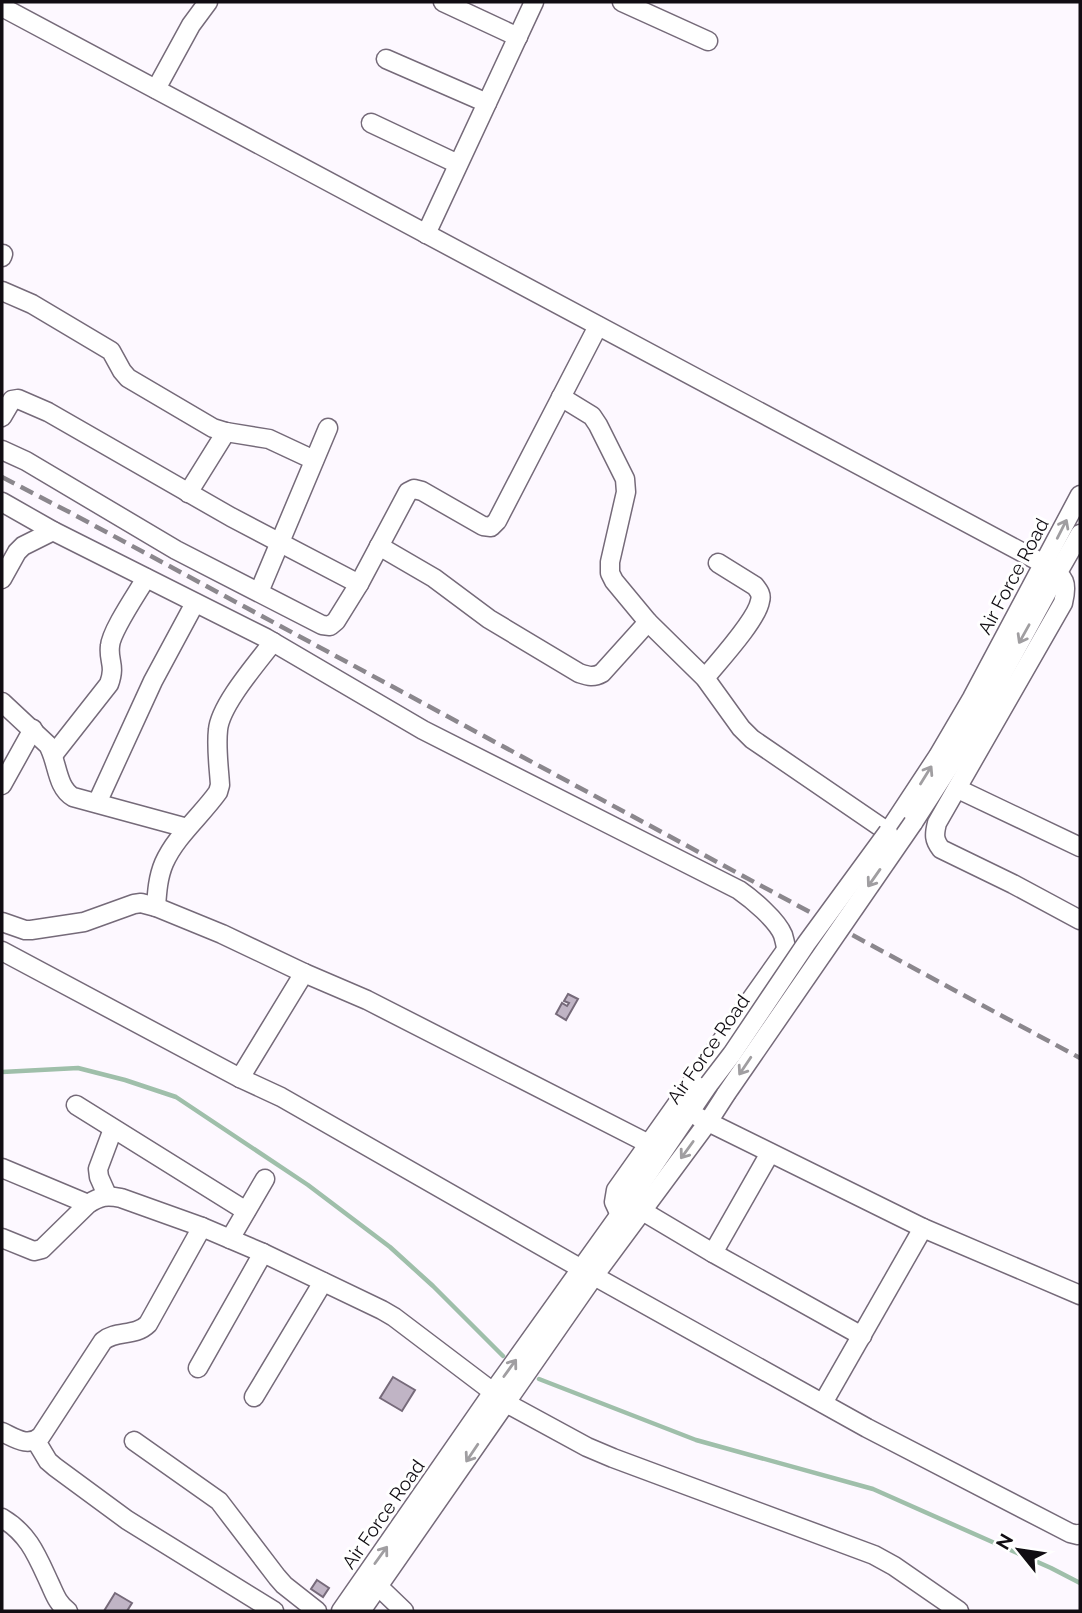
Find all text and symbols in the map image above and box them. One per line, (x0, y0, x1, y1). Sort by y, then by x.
street label: Air Force Road (973, 514, 1053, 638)
one-way arrow (1055, 519, 1069, 540)
one-way arrow (1017, 623, 1031, 643)
one-way arrow (919, 766, 933, 786)
one-way arrow (867, 868, 881, 887)
street label: Air Force Road (662, 990, 754, 1108)
one-way arrow (738, 1056, 752, 1075)
one-way arrow (680, 1140, 694, 1159)
one-way arrow (502, 1359, 517, 1378)
one-way arrow (464, 1443, 479, 1462)
street label: Air Force Road (337, 1455, 429, 1573)
north arrow (984, 1515, 1054, 1585)
text: N (991, 1530, 1017, 1553)
one-way arrow (373, 1546, 388, 1565)

